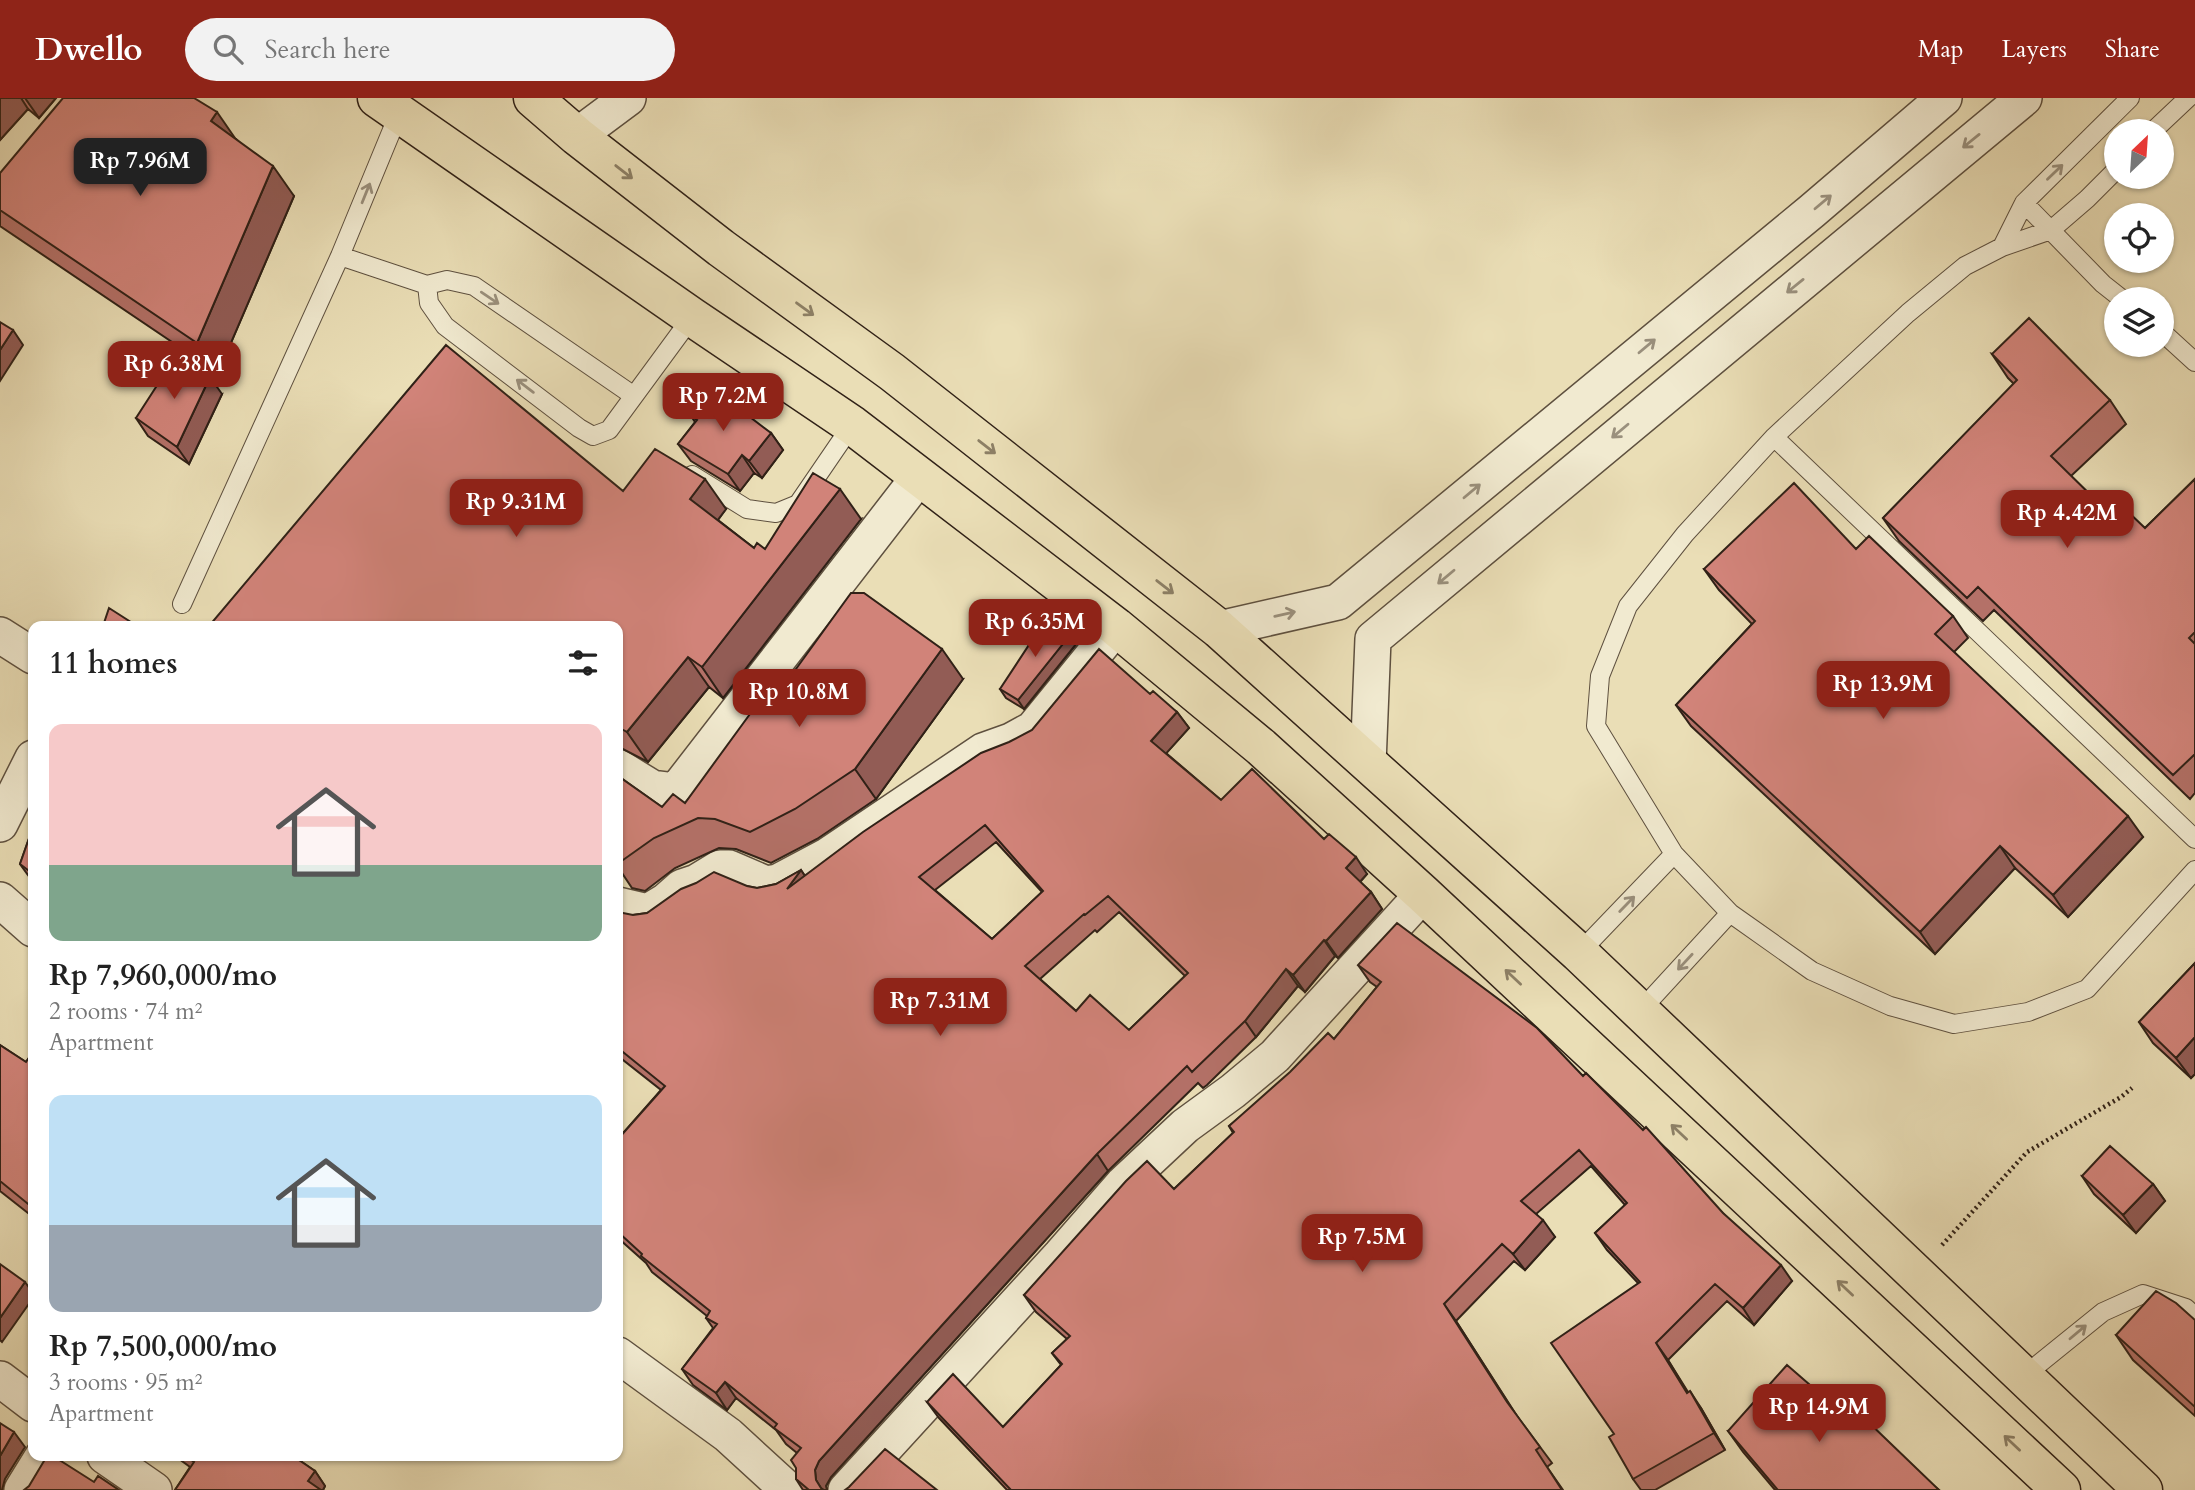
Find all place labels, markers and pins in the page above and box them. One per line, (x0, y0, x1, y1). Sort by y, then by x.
pin: Rp 7.96M (68, 139, 212, 198)
pin: Rp 6.38M (102, 342, 246, 401)
pin: Rp 7.2M (658, 374, 788, 433)
pin: Rp 9.31M (444, 480, 588, 539)
pin: Rp 4.42M (1995, 490, 2139, 550)
pin: Rp 6.35M (963, 600, 1107, 659)
pin: Rp 13.9M (1811, 662, 1955, 721)
pin: Rp 10.8M (727, 670, 871, 729)
pin: Rp 7.31M (868, 978, 1012, 1038)
pin: Rp 7.5M (1297, 1214, 1427, 1274)
pin: Rp 14.9M (1747, 1384, 1891, 1444)

